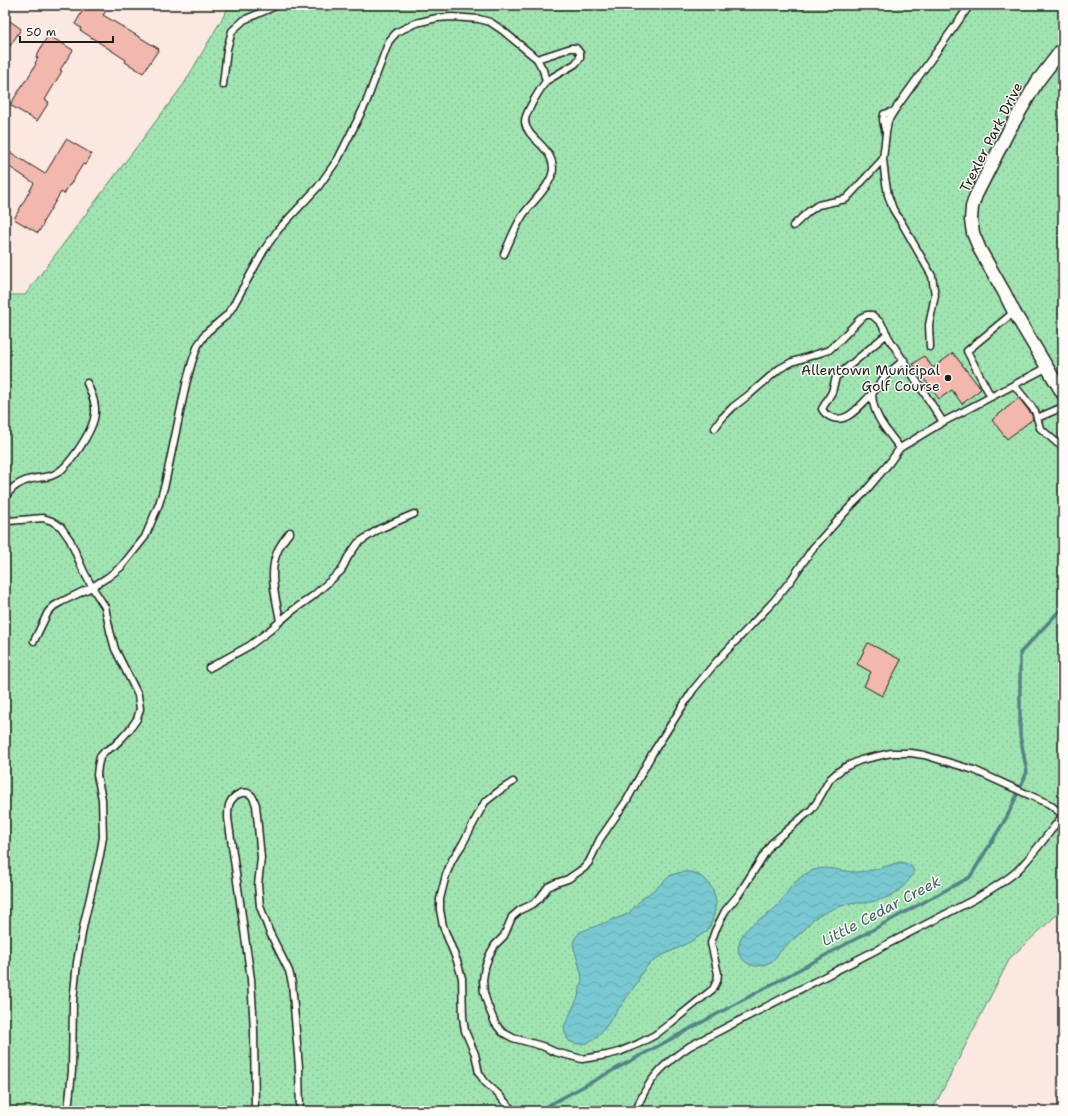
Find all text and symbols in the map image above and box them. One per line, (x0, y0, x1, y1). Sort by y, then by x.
scale bar (20, 18, 113, 44)
text: 50 m (26, 24, 56, 40)
street label: Trexler Park Drive (956, 79, 1027, 195)
place label: Allentown Municipal Golf Course (801, 361, 941, 395)
marker: Allentown Municipal Golf Course (943, 373, 953, 383)
water label: Little Cedar Creek (818, 871, 944, 951)

